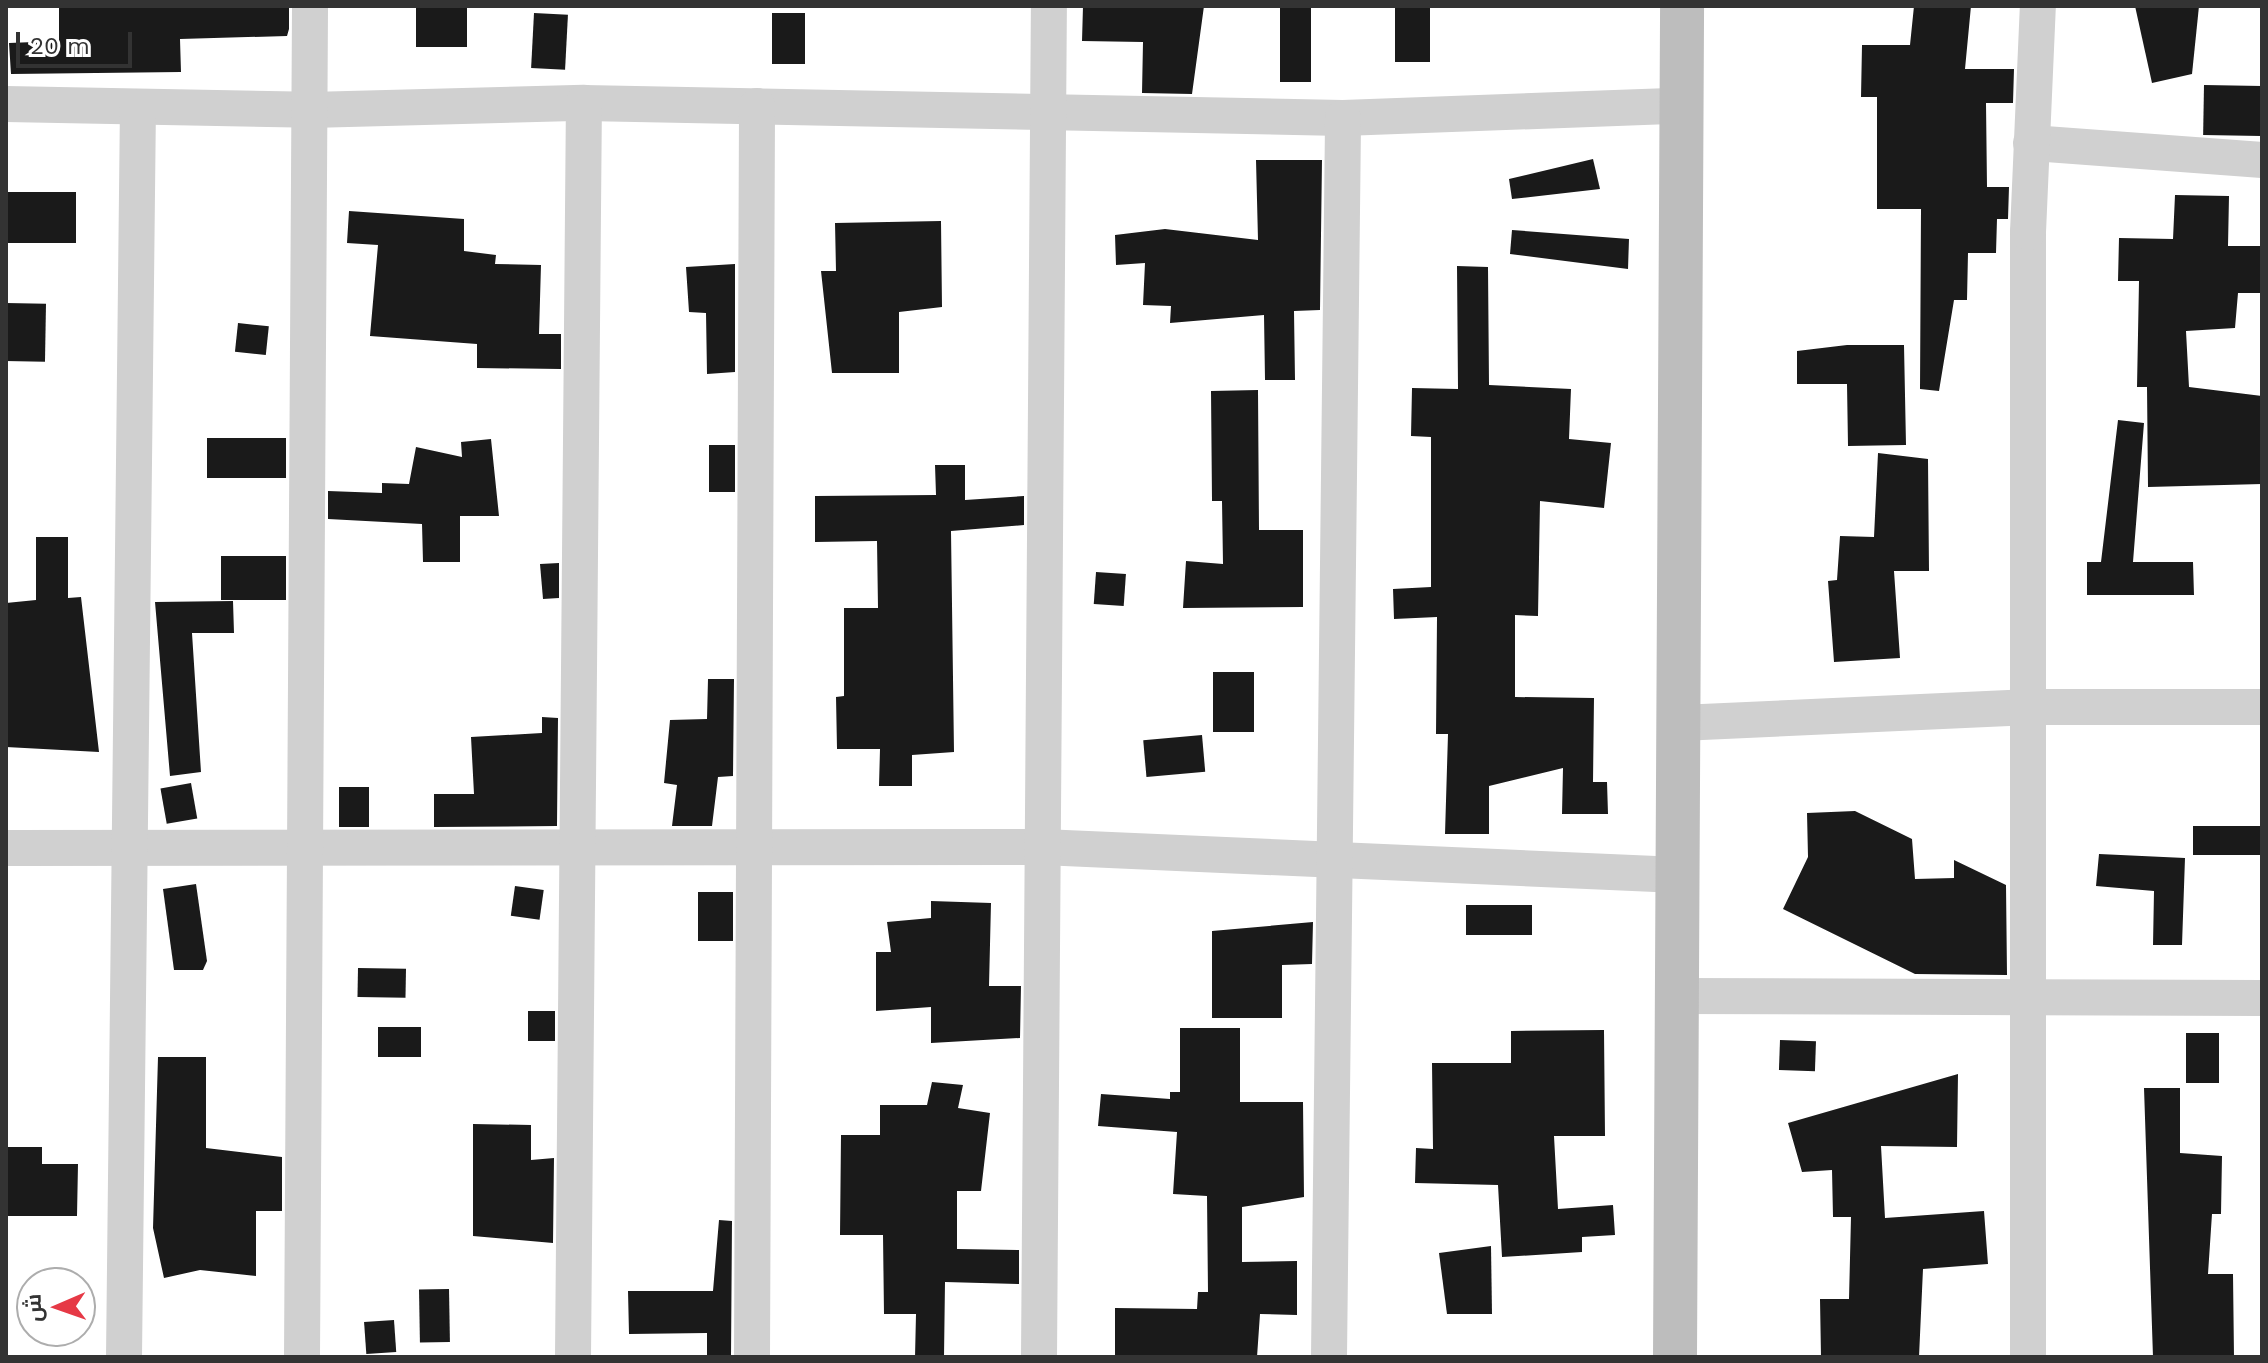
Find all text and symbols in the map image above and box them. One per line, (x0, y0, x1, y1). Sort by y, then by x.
scale bar (20, 16, 136, 66)
text: 20 m (30, 32, 90, 60)
north arrow (16, 1267, 96, 1347)
text: ش (21, 1293, 46, 1322)

